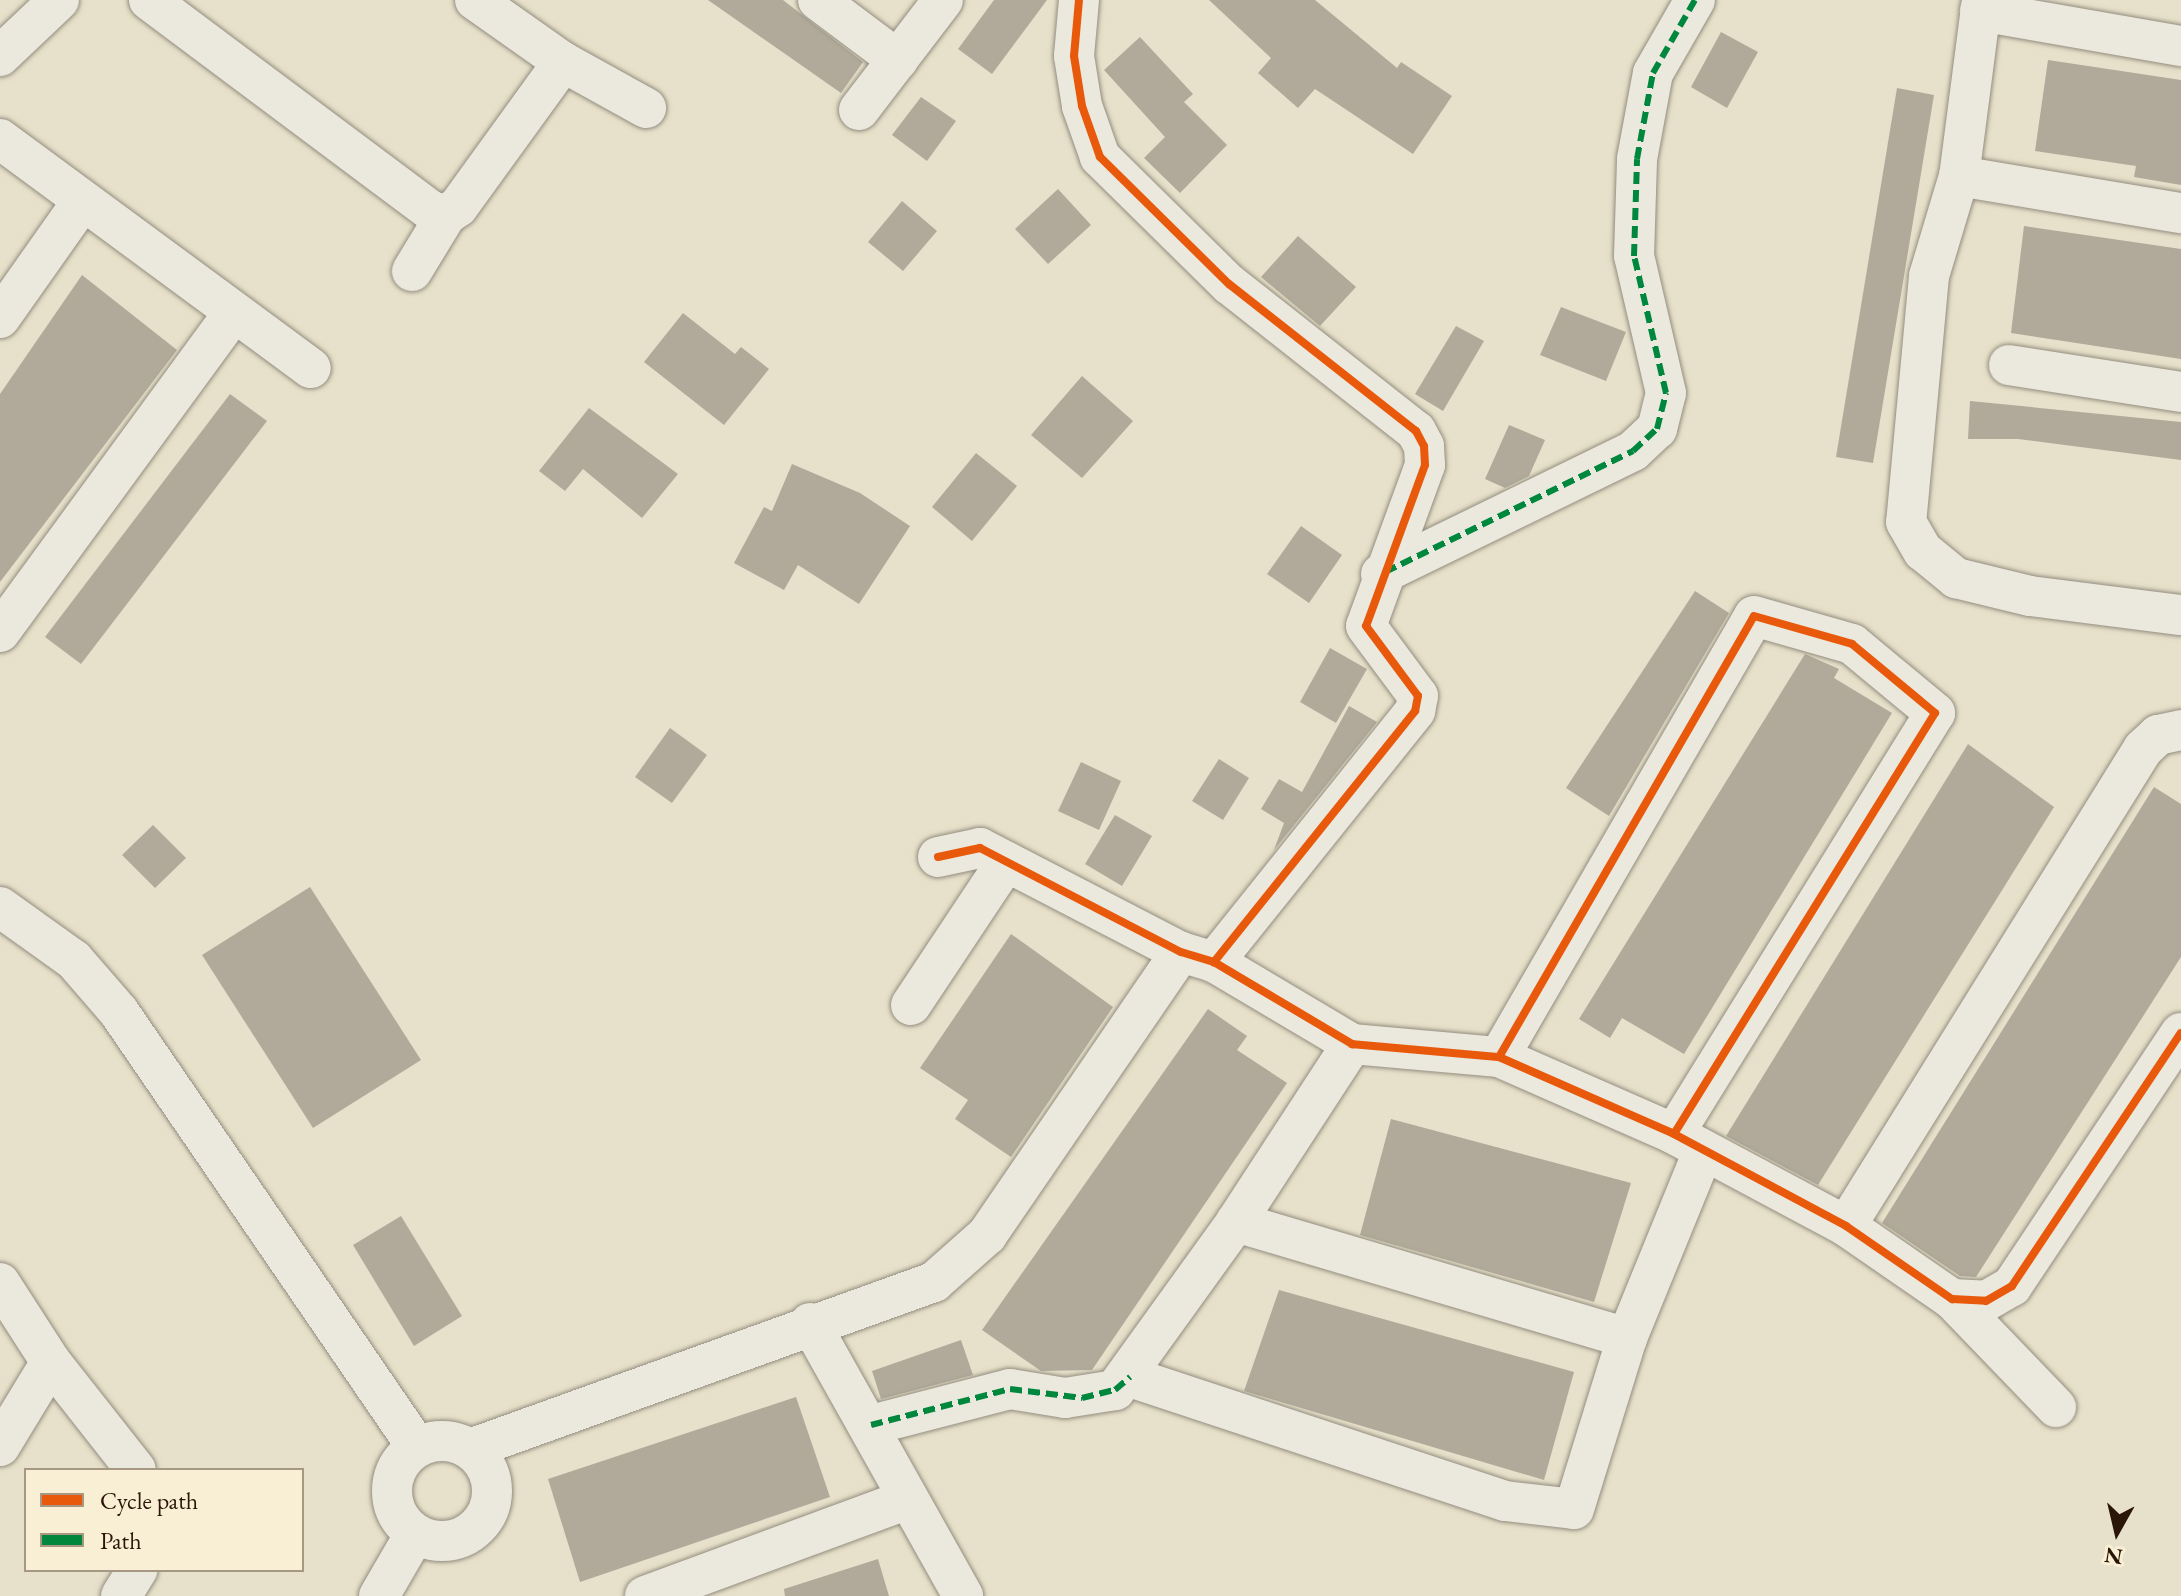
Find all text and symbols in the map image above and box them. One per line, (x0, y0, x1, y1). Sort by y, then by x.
legend (24, 1468, 304, 1572)
text: Cycle path (100, 1485, 198, 1516)
north arrow (2077, 1492, 2157, 1572)
text: Path (100, 1525, 142, 1556)
text: N (2103, 1541, 2124, 1572)

